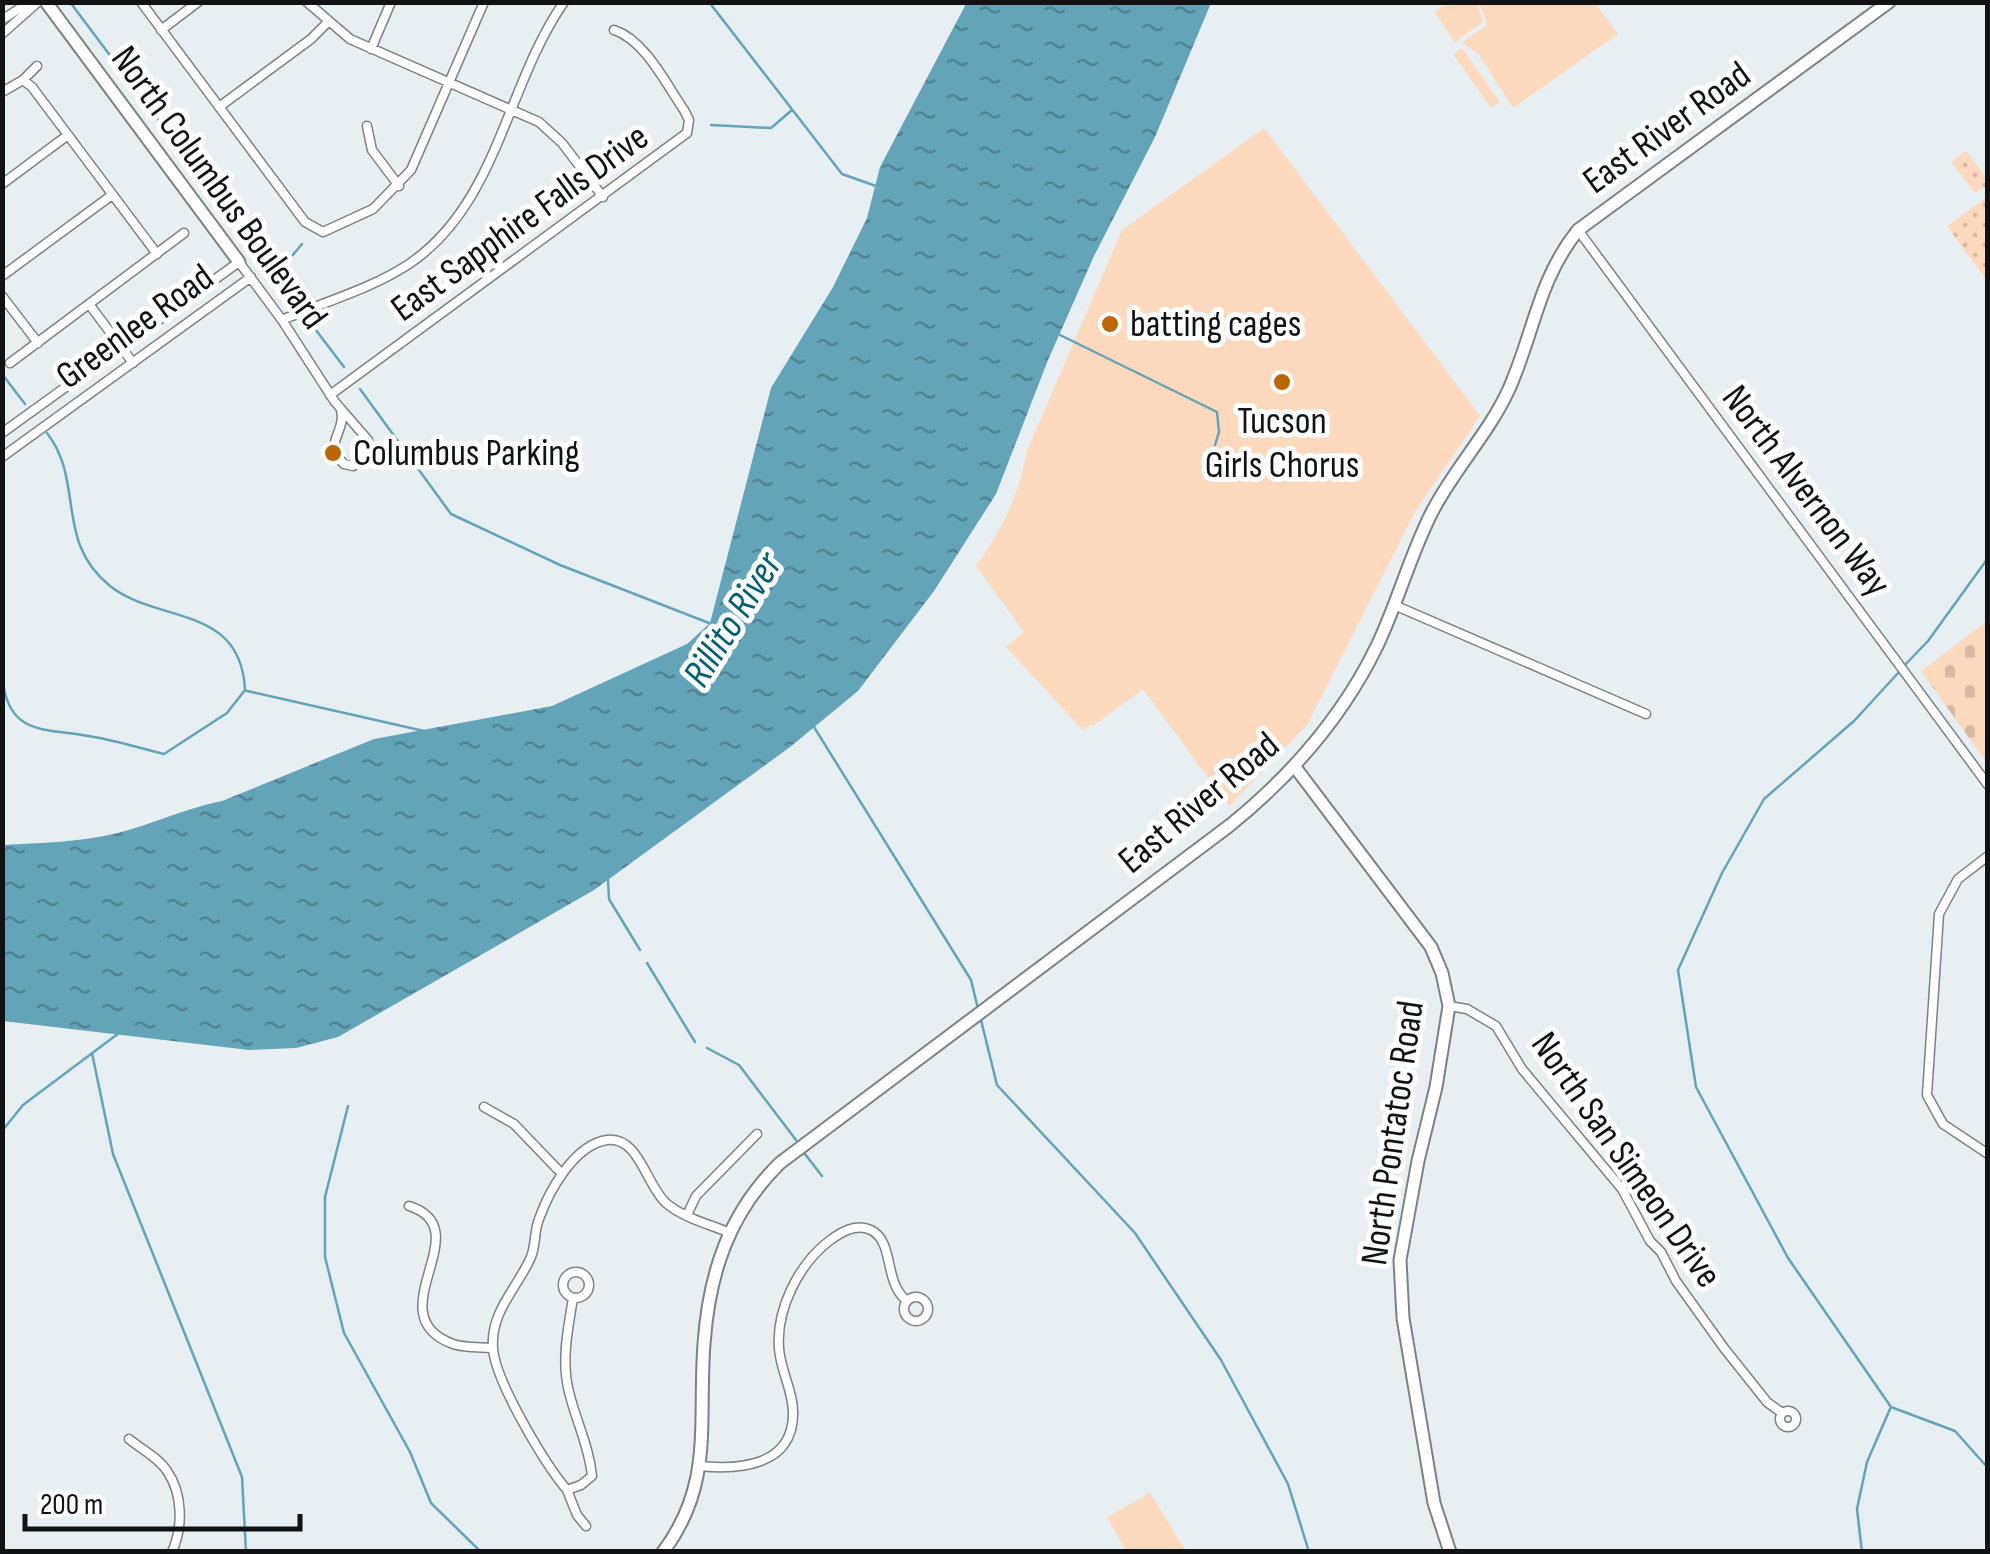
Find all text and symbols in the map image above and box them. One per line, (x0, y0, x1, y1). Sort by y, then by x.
street label: North Columbus Boulevard (101, 38, 337, 338)
street label: East River Road (1575, 52, 1759, 204)
street label: East Sapphire Falls Drive (383, 115, 657, 331)
street label: Greenlee Road (48, 255, 222, 399)
place label: batting cages (1130, 302, 1301, 347)
marker: batting cages (1099, 313, 1121, 335)
marker: Tucson Girls Chorus (1271, 371, 1293, 393)
street label: North Alvernon Way (1712, 377, 1900, 605)
place label: Tucson Girls Chorus (1205, 399, 1359, 488)
place label: Columbus Parking (353, 431, 580, 476)
marker: Columbus Parking (322, 442, 344, 464)
water label: Rillito River (673, 543, 794, 696)
street label: East River Road (1110, 723, 1288, 883)
street label: North Pontatoc Road (1352, 998, 1434, 1268)
street label: North San Simeon Drive (1521, 1024, 1731, 1296)
scale bar (25, 1469, 300, 1531)
text: 200 m (40, 1487, 103, 1523)

